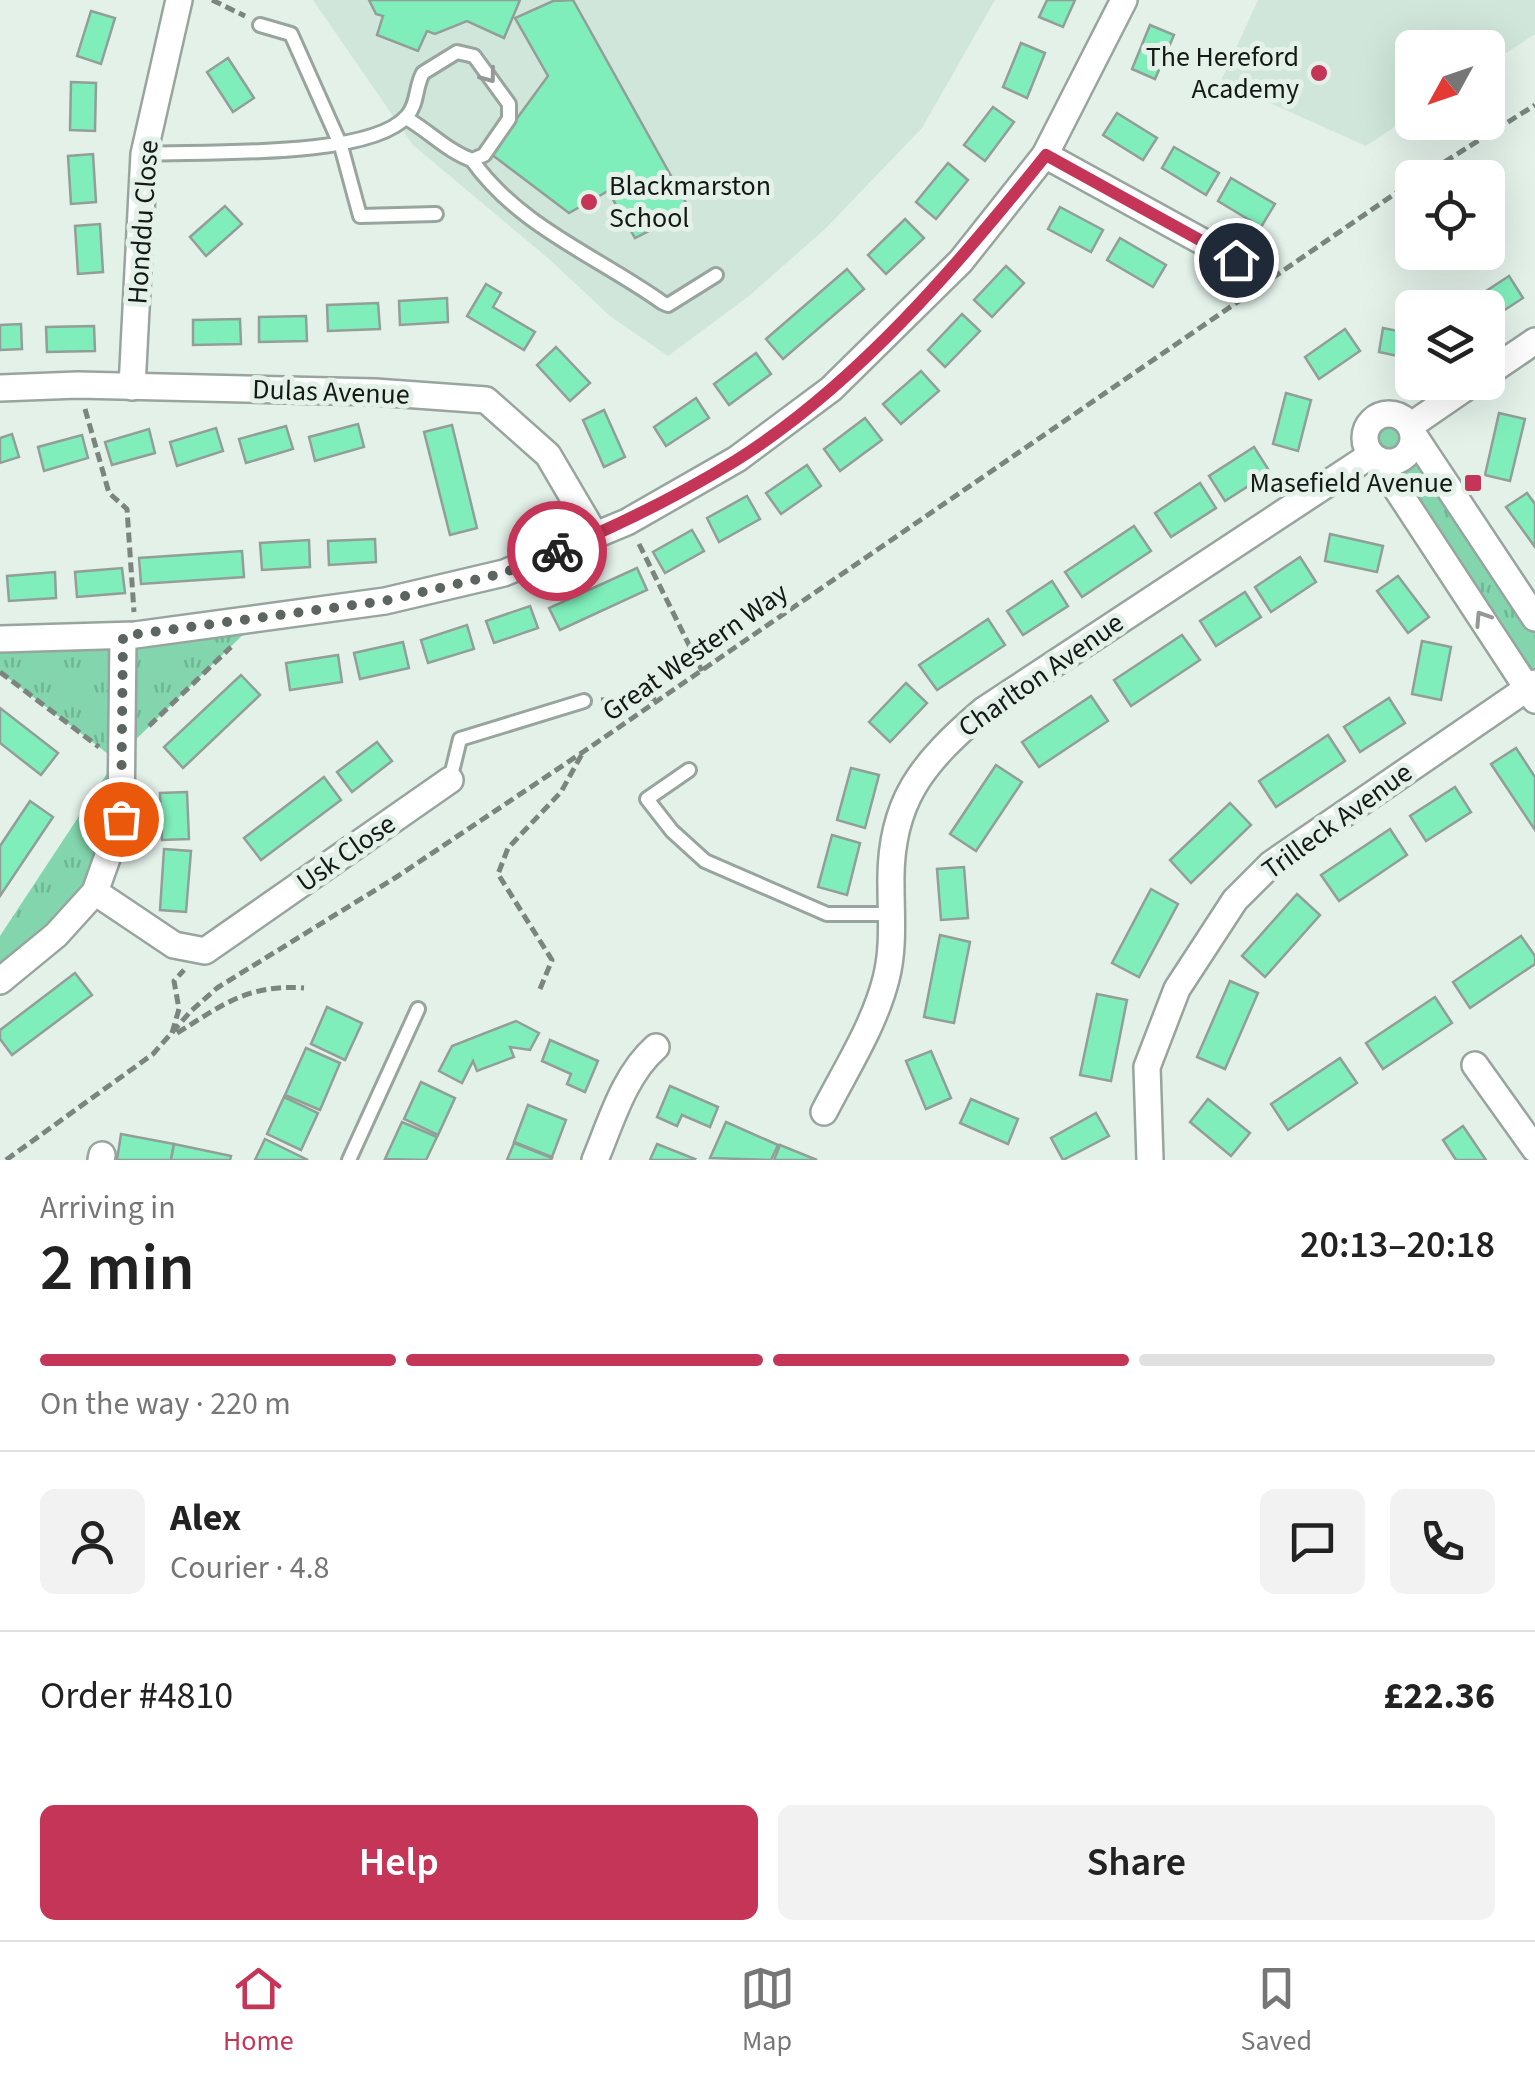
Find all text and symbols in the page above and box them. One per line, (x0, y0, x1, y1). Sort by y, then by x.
north arrow (1395, 30, 1505, 140)
map controls (1395, 30, 1505, 400)
place label: The Hereford Academy (1146, 37, 1299, 109)
marker: The Hereford Academy (1308, 62, 1330, 84)
one-way arrow (477, 65, 494, 83)
street label: Honddu Close (117, 139, 169, 305)
button: locate (1395, 160, 1505, 270)
place label: Blackmarston School (609, 166, 771, 238)
marker: Blackmarston School (578, 191, 600, 213)
pin (1194, 218, 1279, 303)
icon: home (1209, 233, 1264, 288)
button: layers (1395, 290, 1505, 400)
street label: Dulas Avenue (252, 369, 410, 415)
place label: Masefield Avenue (1249, 463, 1453, 503)
marker: Masefield Avenue (1462, 472, 1484, 494)
courier (507, 501, 607, 601)
icon: bike (530, 524, 585, 579)
street label: Great Western Way (594, 573, 796, 731)
street label: Charlton Avenue (950, 603, 1132, 747)
one-way arrow (1475, 611, 1494, 629)
street label: Trilleck Avenue (1254, 753, 1420, 889)
pin (79, 777, 164, 862)
icon: bag (94, 792, 149, 847)
street label: Usk Close (288, 804, 404, 902)
text: Arriving in (40, 1185, 176, 1231)
text: 20:13–20:18 (1300, 1218, 1495, 1272)
text: 2 min (40, 1222, 195, 1315)
text: On the way · 220 m (40, 1381, 291, 1427)
button: person (40, 1489, 145, 1594)
button: chat (1260, 1489, 1365, 1594)
button: phone (1390, 1489, 1495, 1594)
text: Alex (170, 1491, 241, 1545)
text: Courier · 4.8 (170, 1545, 330, 1591)
text: Order #4810 (40, 1669, 233, 1723)
text: £22.36 (1383, 1669, 1495, 1723)
button: Help (40, 1805, 758, 1920)
button: Share (778, 1805, 1495, 1920)
tab: Home (223, 1961, 294, 2061)
tab: Map (740, 1961, 795, 2061)
tab: Saved (1241, 1961, 1312, 2061)

